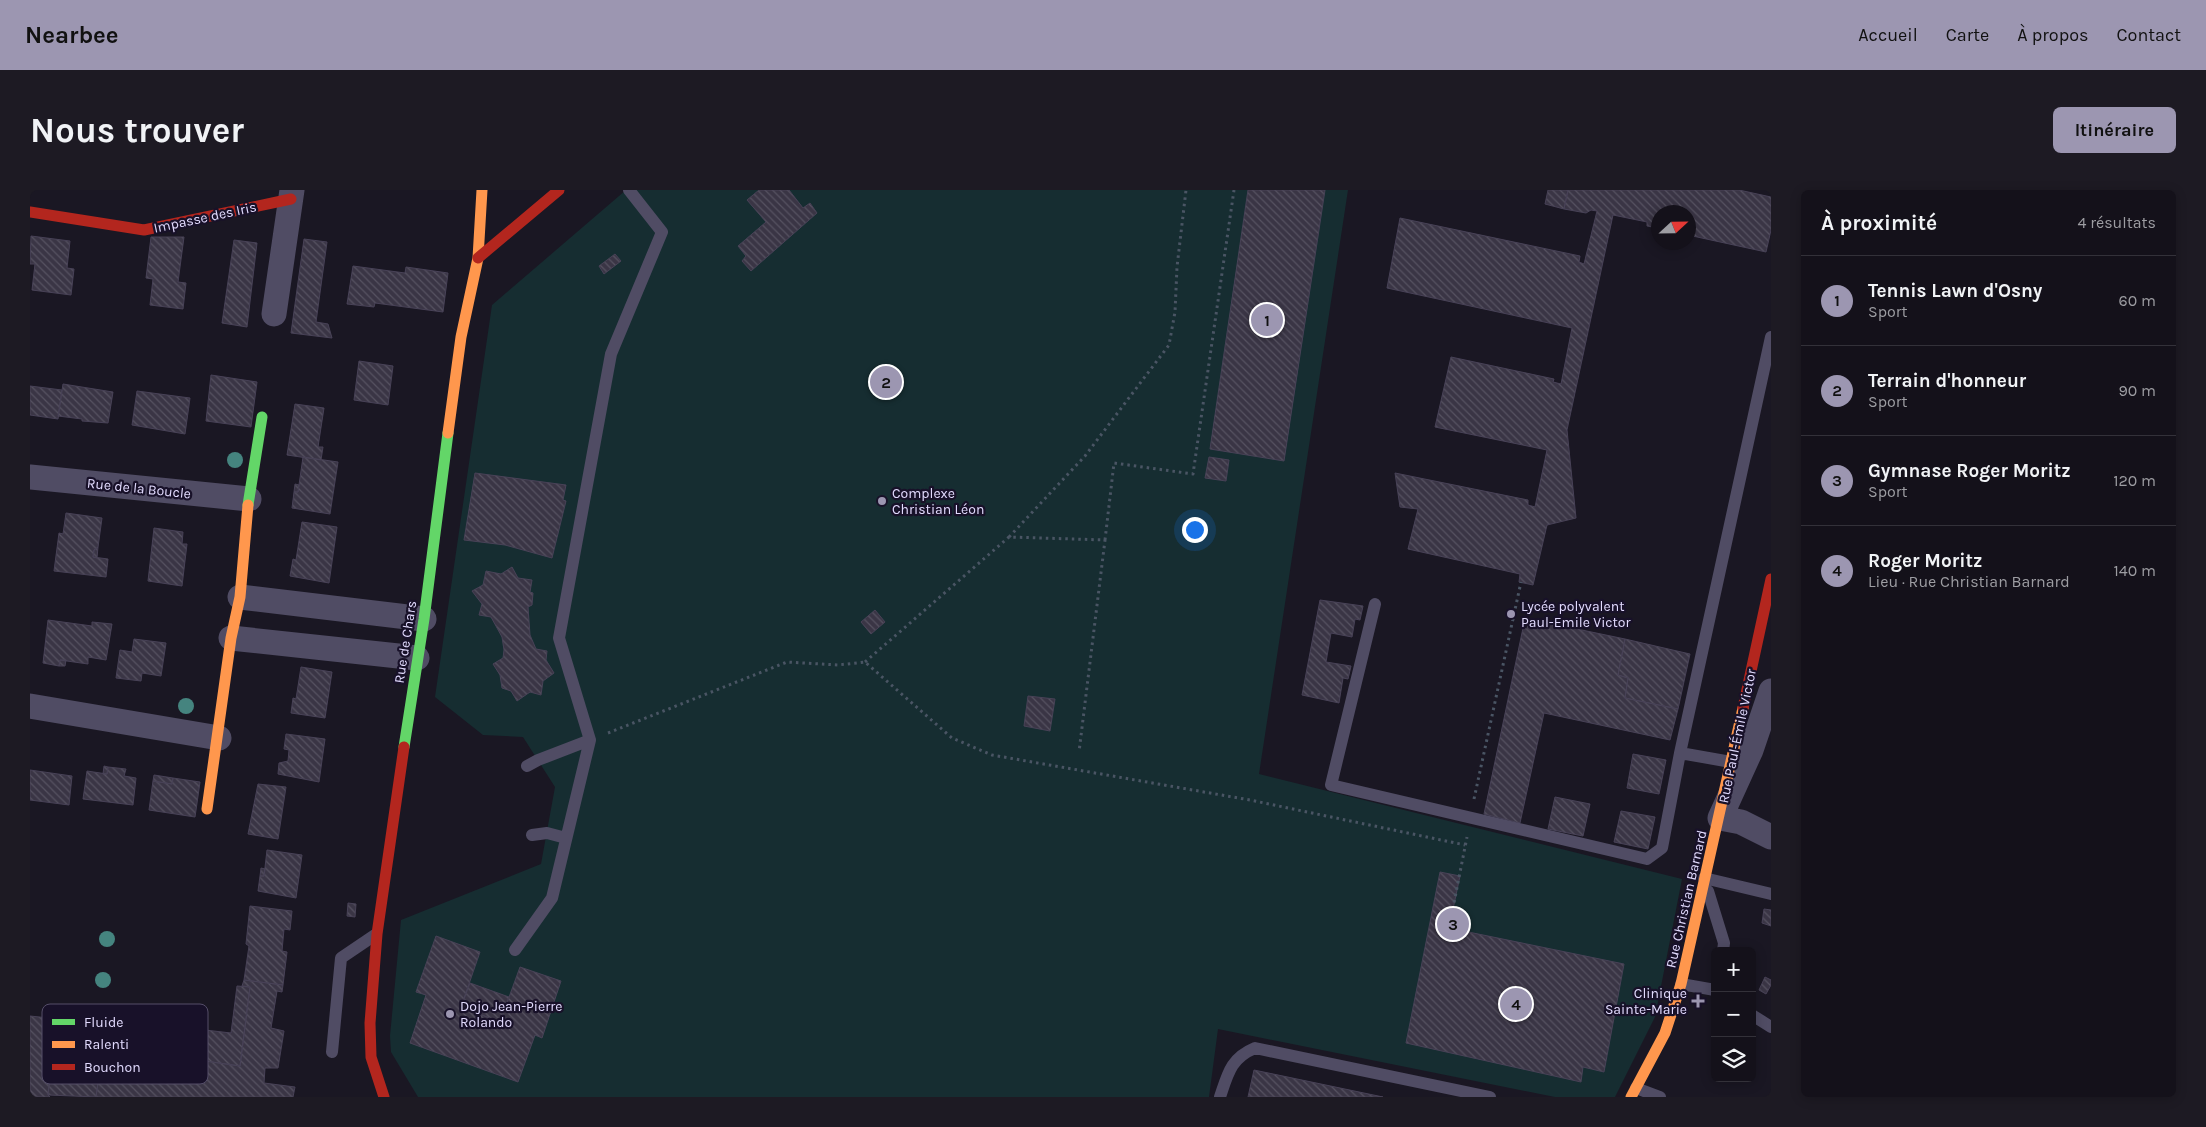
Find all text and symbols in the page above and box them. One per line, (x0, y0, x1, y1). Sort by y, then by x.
text: Nearbee (25, 21, 119, 49)
text: Accueil (1858, 24, 1918, 46)
text: Carte (1946, 24, 1989, 46)
text: À propos (2017, 24, 2089, 46)
text: Contact (2117, 24, 2181, 46)
button: Itinéraire (2053, 107, 2176, 153)
text: Nous trouver (30, 110, 244, 151)
street label: Impasse des Iris (152, 198, 258, 237)
north arrow (1651, 205, 1696, 250)
text: À proximité (1821, 211, 1937, 235)
text: 4 résultats (2077, 213, 2156, 232)
text: Tennis Lawn d'Osny (1868, 280, 2042, 302)
text: 1 (1834, 291, 1840, 310)
text: 60 m (2119, 291, 2156, 310)
pin: 1 (1251, 301, 1283, 339)
text: Sport (1868, 302, 1908, 321)
pin: 2 (870, 363, 902, 401)
text: Terrain d'honneur (1868, 370, 2026, 392)
text: 2 (1832, 381, 1842, 400)
text: 90 m (2118, 381, 2156, 400)
text: Sport (1868, 392, 1908, 411)
text: Gymnase Roger Moritz (1868, 460, 2071, 482)
text: 3 (1832, 471, 1842, 490)
text: 120 m (2113, 471, 2156, 490)
street label: Rue de la Boucle (86, 475, 192, 502)
text: Sport (1868, 482, 1908, 501)
place label: Complexe Christian Léon (892, 485, 984, 518)
marker: Complexe Christian Léon (876, 495, 888, 507)
your location (1182, 517, 1208, 543)
text: Roger Moritz (1868, 550, 1982, 572)
text: 4 (1832, 561, 1842, 580)
text: 140 m (2114, 561, 2156, 580)
text: Lieu · Rue Christian Barnard (1868, 572, 2070, 591)
place label: Lycée polyvalent Paul-Emile Victor (1521, 598, 1631, 631)
street label: Rue de Chars (391, 599, 420, 685)
marker: Lycée polyvalent Paul-Emile Victor (1505, 608, 1517, 620)
street label: Rue Paul-Émile Victor (1714, 666, 1760, 805)
street label: Rue Christian Barnard (1662, 828, 1711, 970)
pin: 3 (1437, 905, 1469, 943)
map controls (1711, 947, 1756, 1082)
button: + (1711, 947, 1756, 992)
pin: 4 (1500, 985, 1532, 1023)
place label: Clinique Sainte-Marie (1605, 985, 1687, 1018)
button: − (1711, 992, 1756, 1037)
marker: Clinique Sainte-Marie (1691, 994, 1705, 1008)
place label: Dojo Jean-Pierre Rolando (460, 998, 563, 1031)
legend (42, 1004, 208, 1084)
marker: Dojo Jean-Pierre Rolando (444, 1008, 456, 1020)
text: Fluide (84, 1014, 123, 1031)
text: Ralenti (84, 1036, 129, 1053)
button: layers (1711, 1037, 1756, 1082)
text: Bouchon (84, 1059, 141, 1076)

